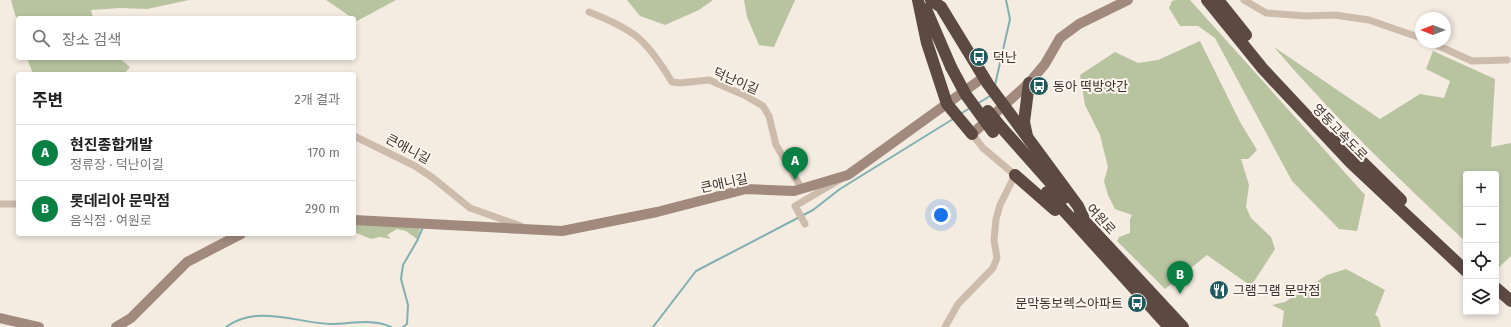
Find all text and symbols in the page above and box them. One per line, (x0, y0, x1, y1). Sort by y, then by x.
north arrow (1415, 12, 1451, 48)
search box (16, 16, 356, 60)
icon: search (30, 27, 52, 49)
text: 장소 검색 (62, 31, 121, 49)
bus stop icon: 덕난 (968, 46, 990, 68)
place label: 덕난 (993, 50, 1017, 65)
street label: 덕난이길 (711, 65, 761, 97)
bus stop icon: 동아 떡방앗간 (1028, 75, 1050, 97)
place label: 동아 떡방앗간 (1053, 79, 1128, 94)
text: 주변 (32, 90, 63, 111)
text: 2개 결과 (294, 92, 340, 107)
street label: 영동고속도로 (1310, 101, 1370, 163)
street label: 큰애니길 (383, 131, 433, 167)
text: 현진종합개발 (70, 136, 153, 154)
text: A (41, 145, 49, 160)
text: 170 m (307, 145, 340, 160)
pin: A (782, 147, 808, 180)
text: 정류장 · 덕난이길 (70, 157, 164, 172)
street label: 큰애니길 (699, 171, 749, 195)
map controls (1463, 171, 1499, 315)
button: + (1463, 171, 1499, 207)
text: 롯데리아 문막점 (70, 192, 170, 210)
text: B (41, 201, 49, 216)
text: 290 m (305, 201, 340, 216)
street label: 여원로 (1083, 201, 1119, 237)
your location (931, 205, 951, 225)
button: − (1463, 207, 1499, 243)
text: 음식점 · 여원로 (70, 213, 152, 228)
button: locate (1463, 243, 1499, 279)
pin: B (1167, 261, 1193, 294)
restaurant icon: 그램그램 문막점 (1208, 279, 1230, 301)
button: layers (1463, 279, 1499, 315)
place label: 그램그램 문막점 (1233, 283, 1320, 298)
bus stop icon: 문막동보렉스아파트 (1126, 292, 1148, 314)
place label: 문막동보렉스아파트 (1015, 296, 1123, 311)

